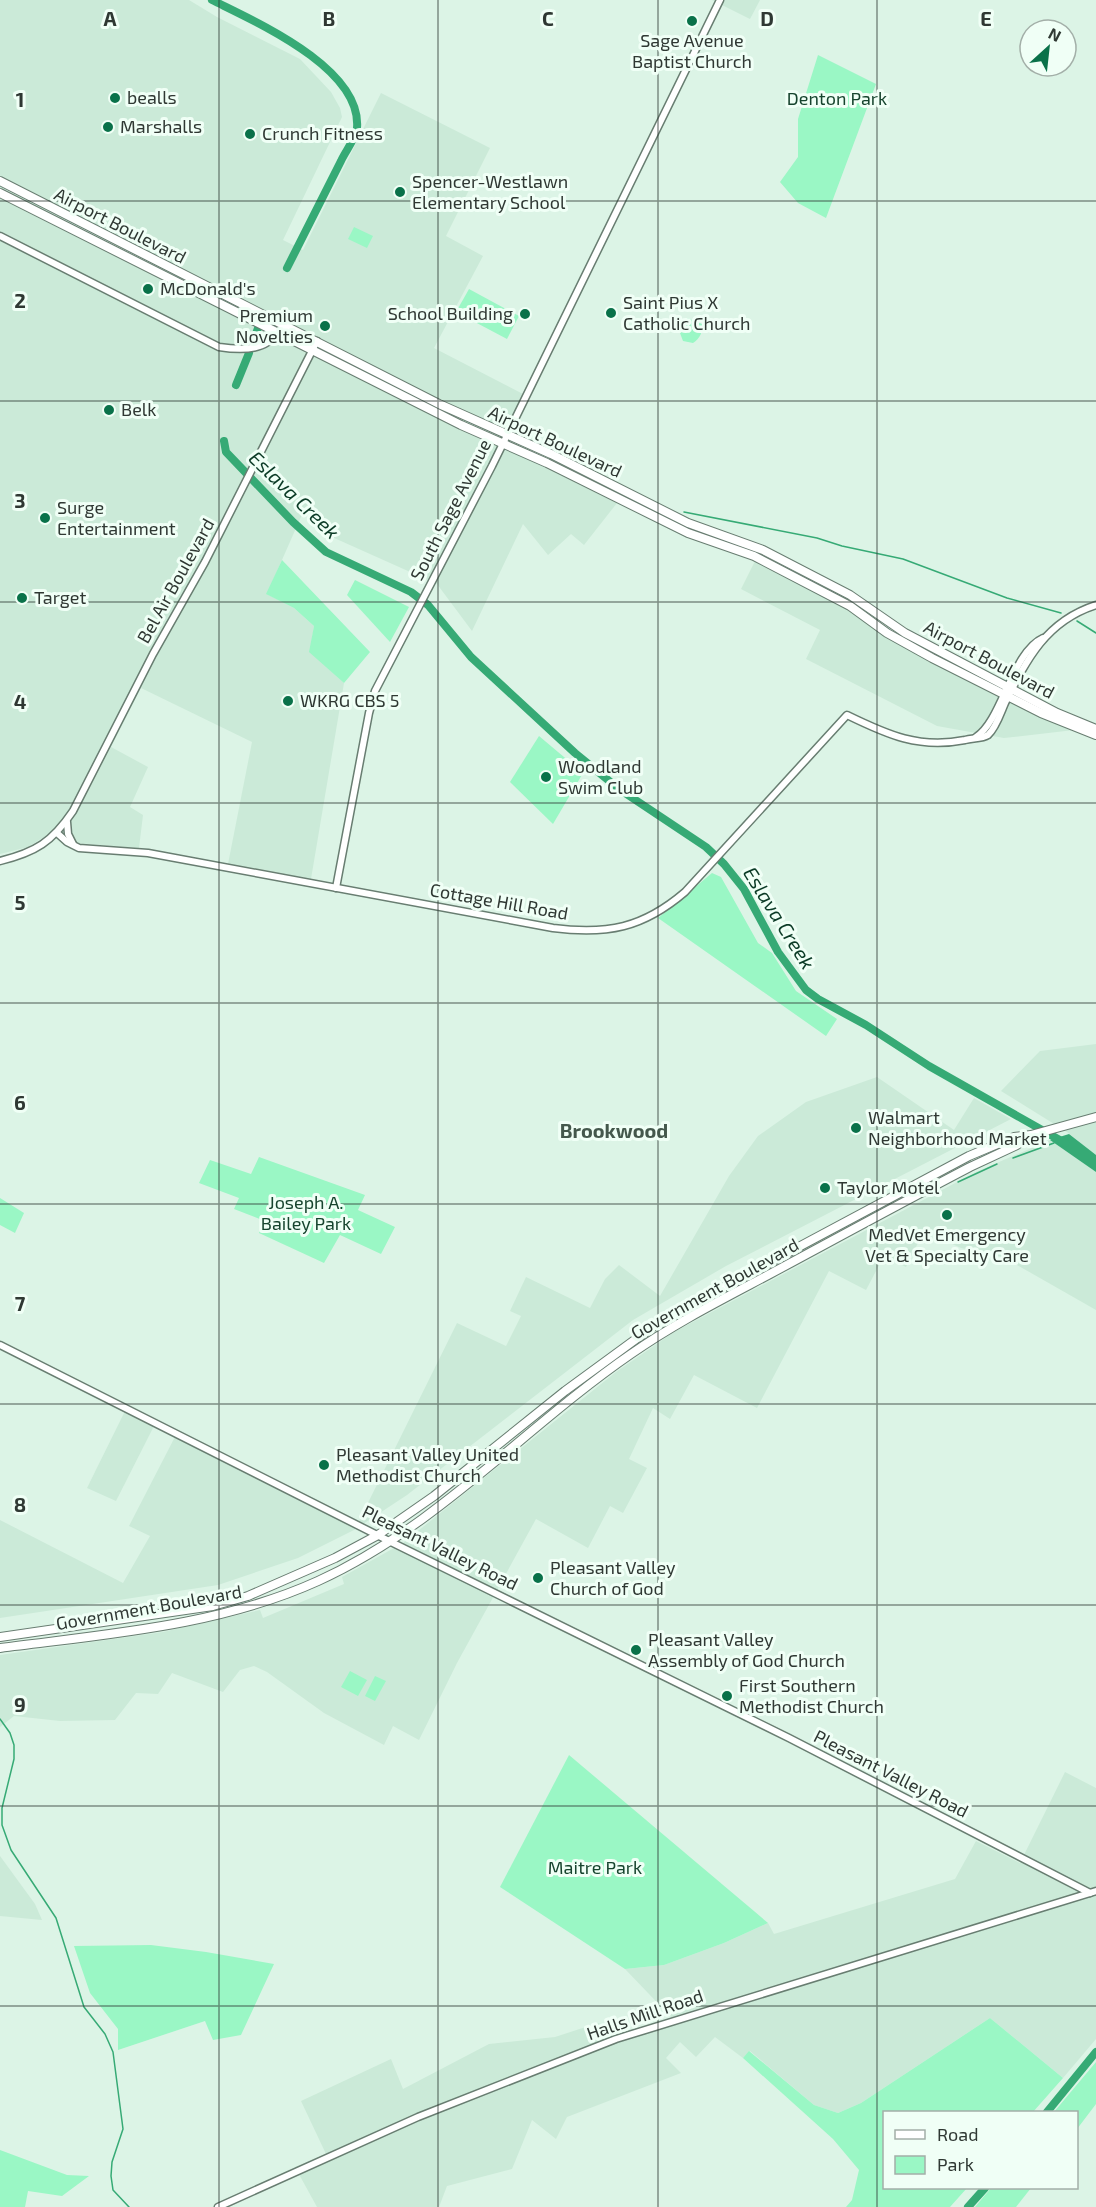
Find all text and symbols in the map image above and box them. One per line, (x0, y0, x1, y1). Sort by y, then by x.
text: A (103, 6, 117, 30)
text: B (323, 6, 335, 30)
text: C (542, 6, 554, 30)
text: D (760, 6, 774, 30)
text: E (980, 6, 992, 30)
marker: Sage Avenue Baptist Church (685, 14, 699, 28)
north arrow (1018, 18, 1078, 78)
text: N (1046, 23, 1065, 45)
place label: Sage Avenue Baptist Church (632, 29, 752, 72)
place label: bealls (127, 86, 177, 108)
text: 1 (16, 87, 24, 111)
park label: Denton Park (787, 87, 887, 109)
marker: bealls (108, 91, 122, 105)
place label: Marshalls (120, 115, 202, 137)
marker: Marshalls (101, 120, 115, 134)
place label: Crunch Fitness (262, 122, 383, 144)
marker: Crunch Fitness (243, 127, 257, 141)
place label: Spencer-Westlawn Elementary School (412, 170, 568, 213)
street label: Airport Boulevard (51, 182, 190, 268)
marker: Spencer-Westlawn Elementary School (393, 185, 407, 199)
place label: McDonald's (160, 277, 256, 299)
marker: McDonald's (141, 282, 155, 296)
text: 2 (14, 288, 26, 312)
place label: Saint Pius X Catholic Church (623, 291, 751, 334)
place label: School Building (388, 302, 513, 324)
place label: Premium Novelties (236, 304, 313, 347)
marker: Saint Pius X Catholic Church (604, 306, 618, 320)
marker: School Building (518, 307, 532, 321)
marker: Premium Novelties (318, 319, 332, 333)
place label: Belk (121, 398, 156, 420)
street label: Airport Boulevard (485, 401, 626, 482)
marker: Belk (102, 403, 116, 417)
street label: South Sage Avenue (405, 435, 495, 584)
water label: Eslava Creek (245, 445, 345, 543)
text: 3 (14, 488, 26, 512)
place label: Surge Entertainment (57, 496, 176, 539)
marker: Surge Entertainment (38, 511, 52, 525)
street label: Bel Air Boulevard (132, 514, 218, 647)
place label: Target (34, 586, 86, 608)
marker: Target (15, 591, 29, 605)
street label: Airport Boulevard (920, 615, 1059, 703)
text: 4 (14, 689, 27, 713)
place label: WKRG CBS 5 (300, 689, 399, 711)
marker: WKRG CBS 5 (281, 694, 295, 708)
place label: Woodland Swim Club (558, 755, 643, 798)
marker: Woodland Swim Club (539, 770, 553, 784)
water label: Eslava Creek (739, 862, 821, 973)
street label: Cottage Hill Road (428, 878, 570, 924)
text: 5 (14, 890, 26, 914)
text: 6 (14, 1090, 26, 1114)
place label: Walmart Neighborhood Market (868, 1106, 1047, 1149)
district label: Brookwood (560, 1118, 668, 1142)
marker: Walmart Neighborhood Market (849, 1121, 863, 1135)
place label: Taylor Motel (837, 1176, 940, 1198)
marker: Taylor Motel (818, 1181, 832, 1195)
park label: Joseph A. Bailey Park (261, 1191, 351, 1234)
marker: MedVet Emergency Vet & Specialty Care (940, 1208, 954, 1222)
place label: MedVet Emergency Vet & Specialty Care (865, 1223, 1029, 1266)
street label: Government Boulevard (627, 1233, 802, 1343)
text: 7 (15, 1291, 26, 1315)
place label: Pleasant Valley United Methodist Church (336, 1443, 519, 1486)
marker: Pleasant Valley United Methodist Church (317, 1458, 331, 1472)
text: 8 (14, 1492, 26, 1516)
street label: Pleasant Valley Road (359, 1500, 522, 1594)
place label: Pleasant Valley Church of God (550, 1556, 676, 1599)
marker: Pleasant Valley Church of God (531, 1571, 545, 1585)
street label: Government Boulevard (54, 1580, 243, 1634)
place label: Pleasant Valley Assembly of God Church (648, 1628, 845, 1671)
marker: Pleasant Valley Assembly of God Church (629, 1643, 643, 1657)
place label: First Southern Methodist Church (739, 1674, 884, 1717)
marker: First Southern Methodist Church (720, 1689, 734, 1703)
text: 9 (14, 1692, 26, 1716)
street label: Pleasant Valley Road (810, 1725, 972, 1822)
park label: Maitre Park (548, 1856, 642, 1878)
street label: Halls Mill Road (584, 1984, 706, 2044)
legend (883, 2111, 1078, 2189)
text: Road (937, 2123, 978, 2145)
text: Park (937, 2153, 974, 2175)

